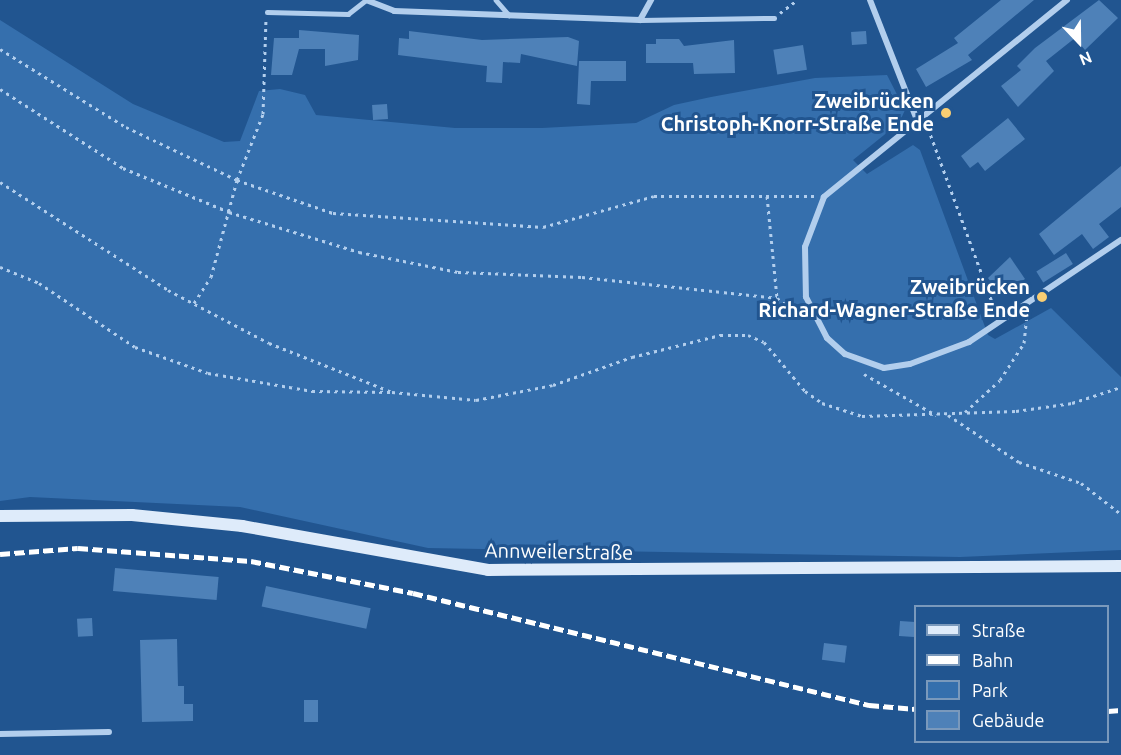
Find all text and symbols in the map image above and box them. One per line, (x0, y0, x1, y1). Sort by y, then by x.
north arrow (1049, 12, 1109, 72)
text: N (1077, 48, 1095, 69)
place label: Zweibrücken Christoph-Knorr-Straße Ende (661, 89, 934, 136)
marker: Zweibrücken Christoph-Knorr-Straße Ende (939, 106, 953, 120)
place label: Zweibrücken Richard-Wagner-Straße Ende (758, 274, 1030, 321)
marker: Zweibrücken Richard-Wagner-Straße Ende (1035, 290, 1049, 304)
street label: Annweilerstraße (485, 538, 633, 564)
legend (914, 605, 1109, 743)
text: Straße (972, 620, 1025, 640)
text: Bahn (972, 650, 1013, 670)
text: Park (972, 680, 1008, 700)
text: Gebäude (972, 710, 1044, 730)

